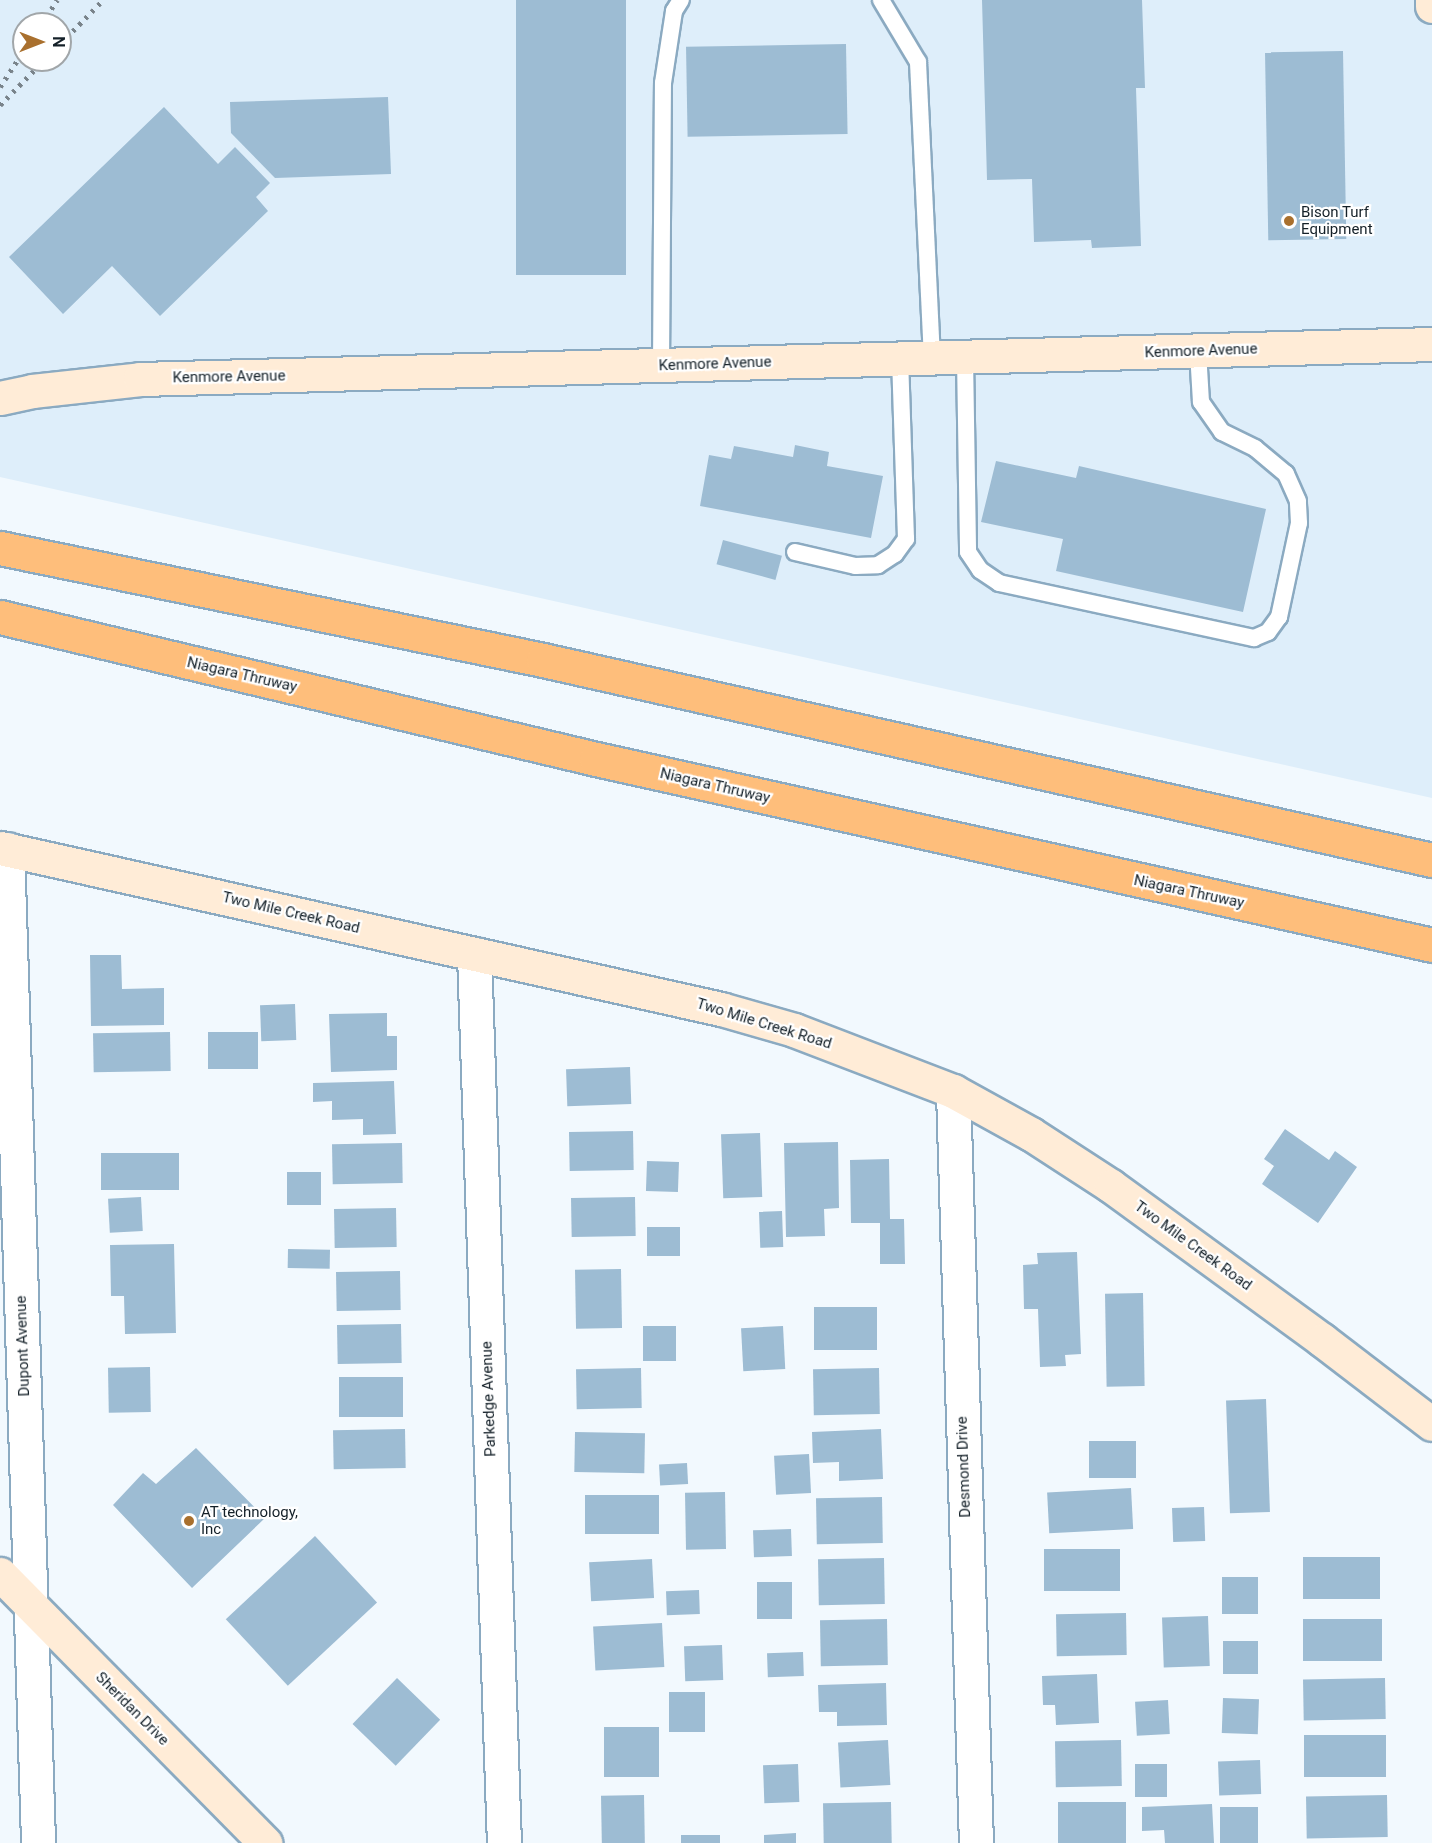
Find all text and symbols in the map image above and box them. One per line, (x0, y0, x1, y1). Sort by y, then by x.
north arrow (12, 12, 72, 72)
text: N (49, 36, 68, 48)
place label: Bison Turf Equipment (1301, 203, 1373, 238)
marker: Bison Turf Equipment (1282, 214, 1296, 228)
street label: Kenmore Avenue (1144, 340, 1258, 362)
street label: Kenmore Avenue (658, 353, 772, 375)
street label: Kenmore Avenue (172, 367, 286, 387)
street label: Niagara Thruway (185, 654, 299, 696)
street label: Niagara Thruway (658, 765, 772, 807)
street label: Niagara Thruway (1132, 871, 1246, 913)
street label: Two Mile Creek Road (221, 888, 361, 938)
street label: Two Mile Creek Road (694, 995, 834, 1053)
street label: Two Mile Creek Road (1131, 1197, 1255, 1295)
street label: Dupont Avenue (12, 1295, 34, 1397)
street label: Parkedge Avenue (478, 1341, 500, 1457)
street label: Desmond Drive (953, 1416, 975, 1518)
place label: AT technology, Inc (201, 1503, 298, 1538)
marker: AT technology, Inc (182, 1514, 196, 1528)
street label: Sheridan Drive (92, 1669, 172, 1749)

